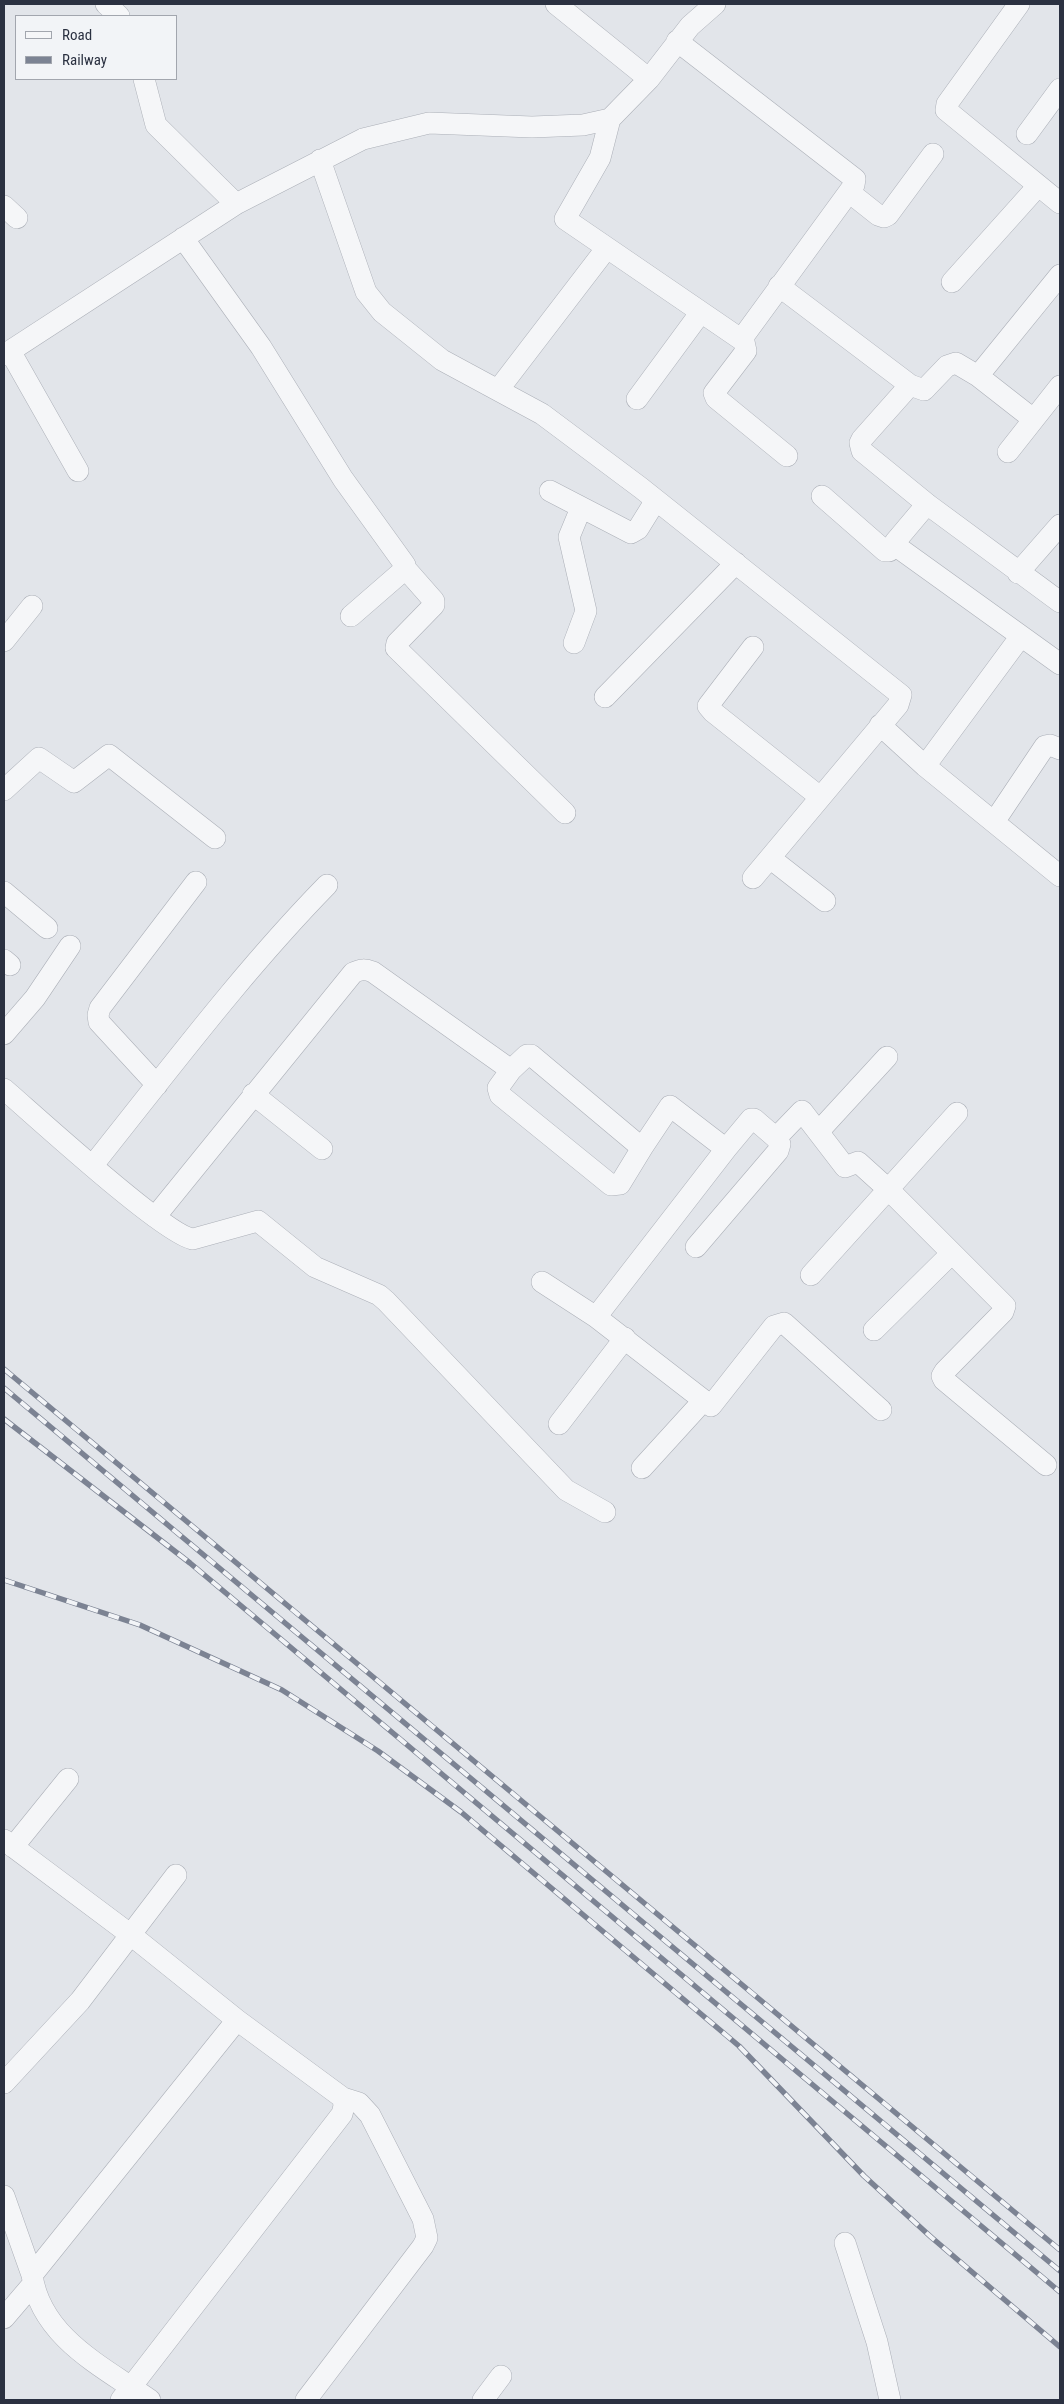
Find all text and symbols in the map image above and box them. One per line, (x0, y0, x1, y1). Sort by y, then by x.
legend (15, 15, 178, 80)
text: Road (62, 26, 92, 44)
text: Railway (62, 51, 107, 69)

